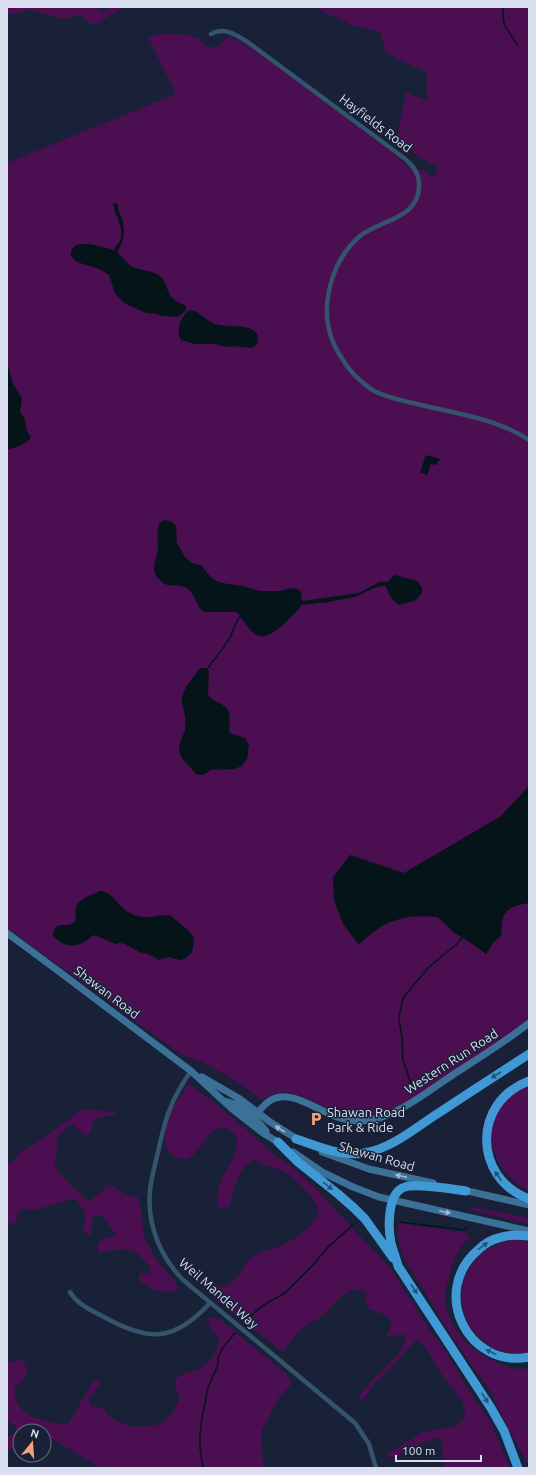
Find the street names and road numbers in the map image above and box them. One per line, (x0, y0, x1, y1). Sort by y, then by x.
street label: Hayfields Road (337, 91, 415, 155)
street label: Shawan Road (72, 963, 142, 1021)
street label: Western Run Road (402, 1026, 500, 1096)
street label: Shawan Road (338, 1139, 416, 1173)
street label: Weil Mandel Way (177, 1255, 261, 1331)

